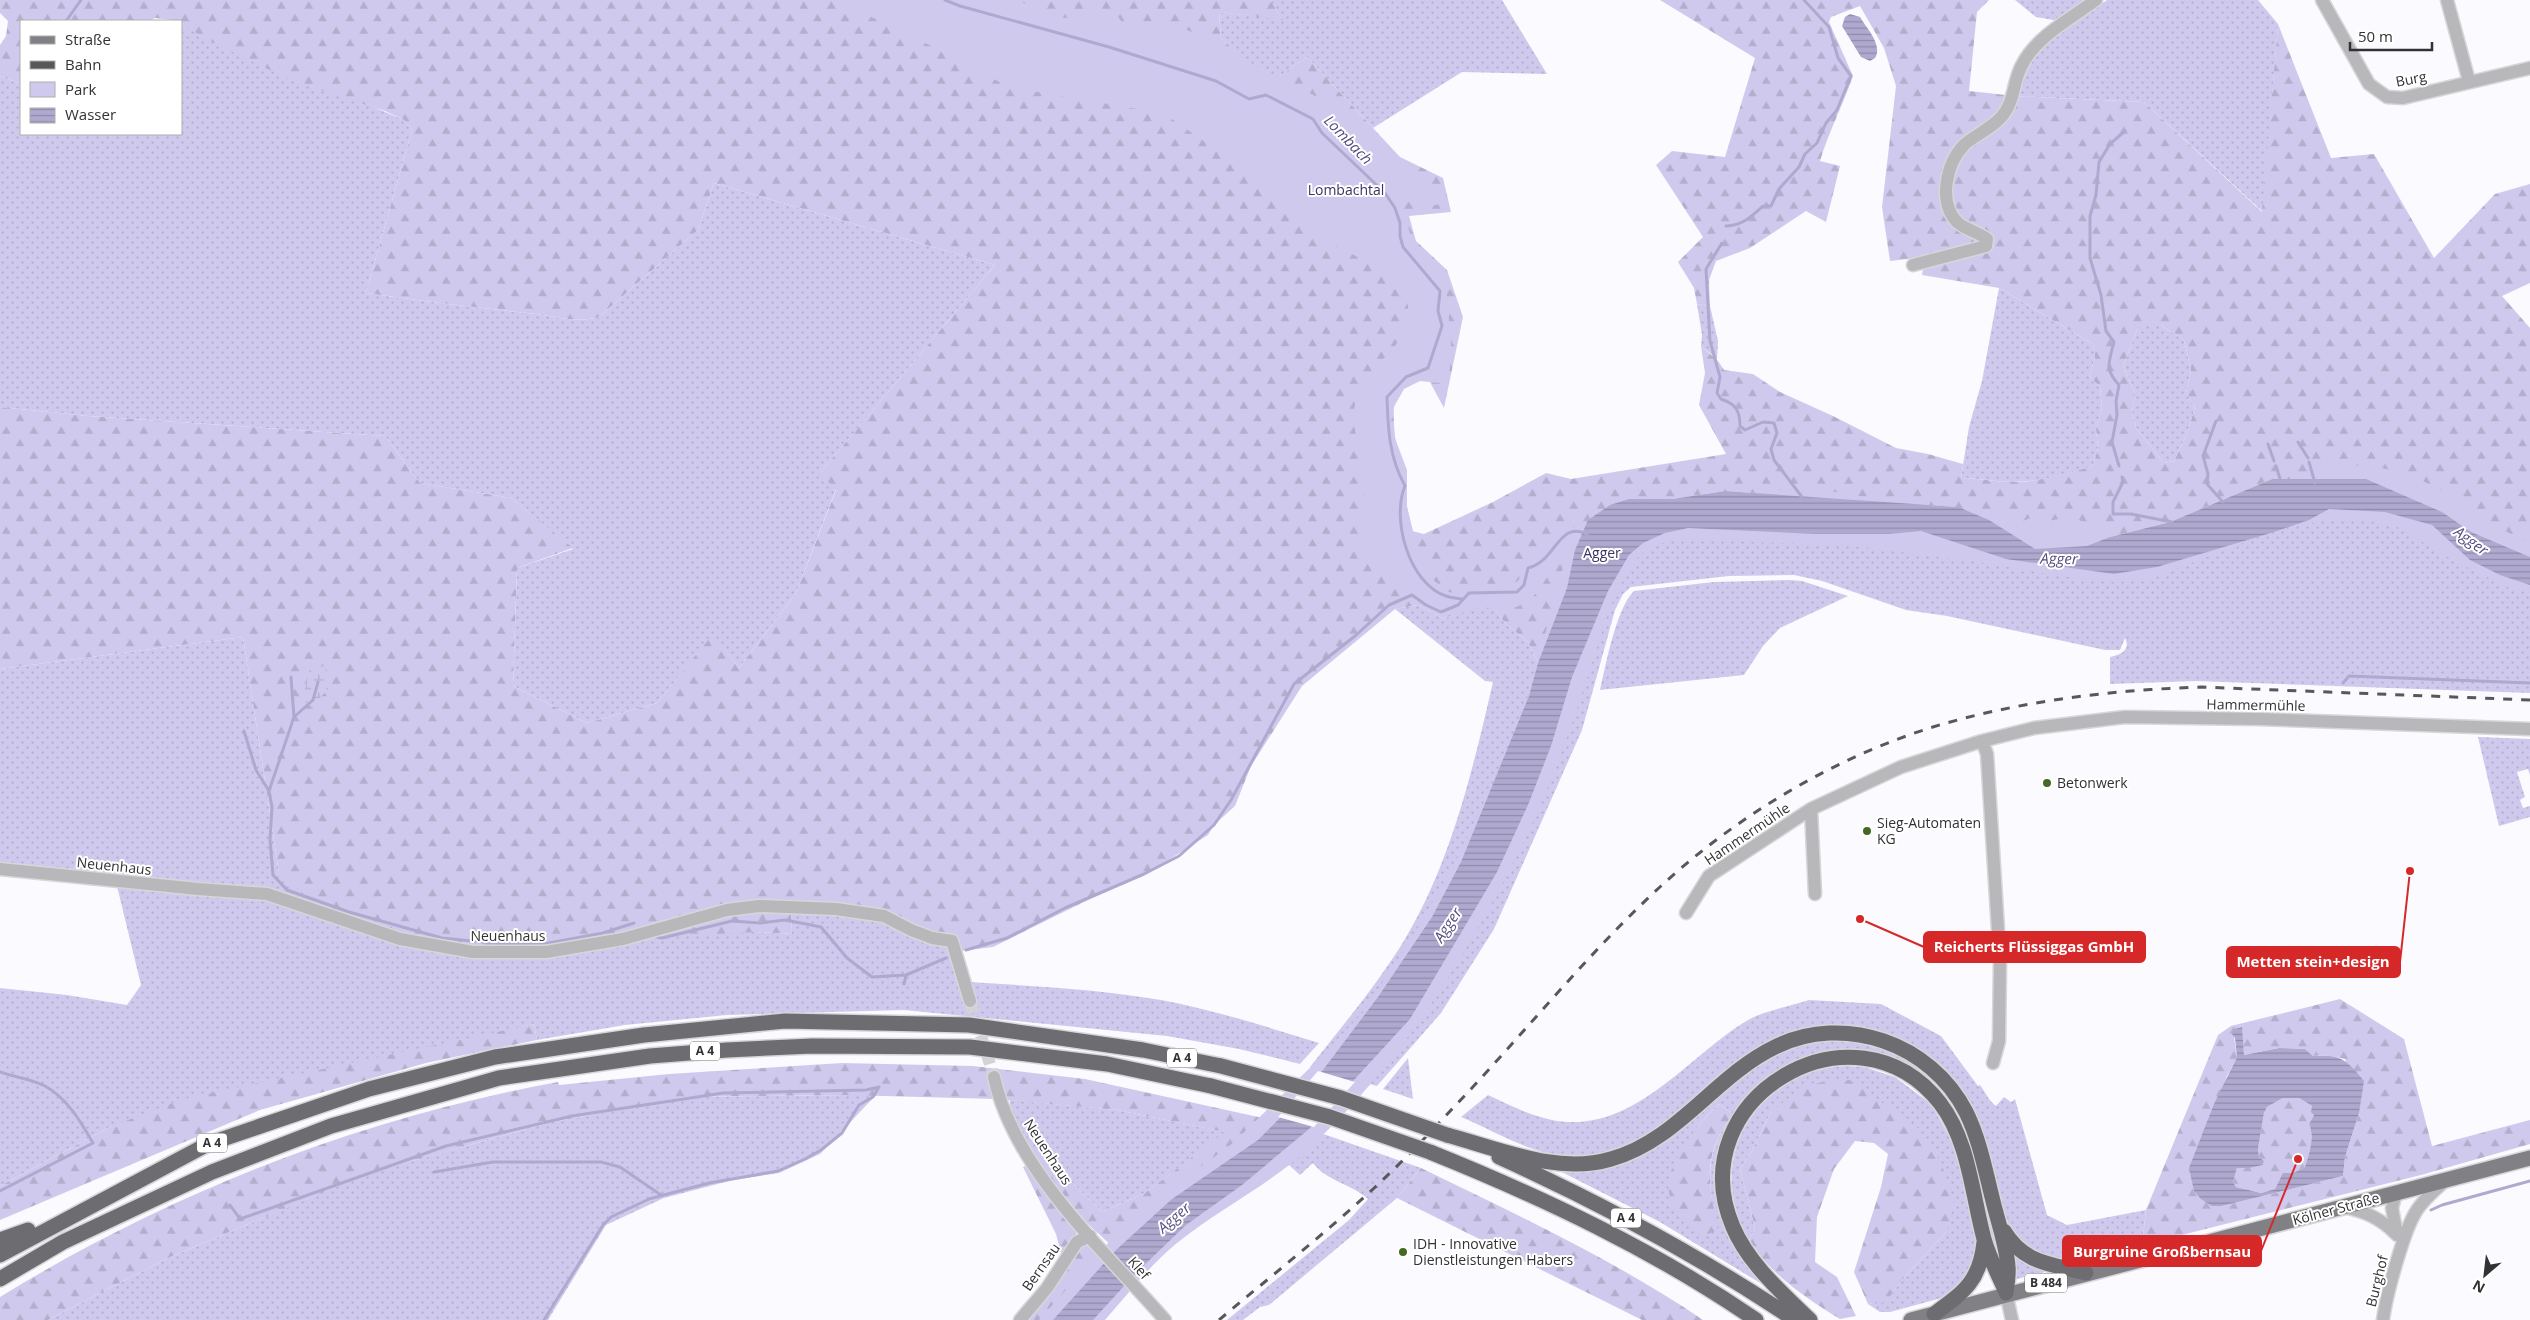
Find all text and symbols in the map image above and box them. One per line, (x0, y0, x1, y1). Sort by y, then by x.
legend (20, 20, 182, 135)
scale bar (2350, 20, 2432, 52)
text: 50 m (2358, 26, 2393, 46)
text: Straße (65, 29, 111, 49)
text: Bahn (65, 54, 101, 74)
street label: Burg (2394, 66, 2428, 91)
text: Park (65, 79, 96, 99)
text: Wasser (65, 104, 116, 124)
water label: Lombach (1320, 110, 1377, 168)
park label: Lombachtal (1308, 180, 1384, 199)
water label: Agger (2450, 521, 2493, 560)
park label: Agger (1583, 543, 1621, 562)
water label: Agger (2039, 548, 2079, 568)
street label: Hammermühle (2206, 694, 2306, 715)
place label: Betonwerk (2057, 773, 2128, 792)
marker: Betonwerk (2041, 777, 2053, 789)
street label: Hammermühle (1700, 798, 1793, 869)
place label: Sieg-Automaten KG (1877, 813, 1981, 848)
marker: Sieg-Automaten KG (1861, 825, 1873, 837)
street label: Neuenhaus (76, 852, 153, 879)
water label: Agger (1428, 902, 1466, 946)
street label: Neuenhaus (470, 926, 546, 945)
callout: Reicherts Flüssiggas GmbH (1924, 932, 2145, 962)
text: Reicherts Flüssiggas GmbH (1934, 936, 2134, 956)
callout: Metten stein+design (2227, 947, 2400, 977)
text: Metten stein+design (2236, 951, 2390, 971)
road number: A 4 (690, 1042, 720, 1060)
road number: A 4 (1167, 1048, 1197, 1068)
street label: Neuenhaus (1020, 1115, 1077, 1189)
road number: A 4 (197, 1134, 227, 1152)
street label: Kölner Straße (2290, 1188, 2381, 1229)
water label: Agger (1152, 1197, 1195, 1238)
road number: A 4 (1611, 1208, 1641, 1228)
place label: IDH - Innovative Dienstleistungen Habers (1413, 1234, 1574, 1269)
callout: Burgruine Großbernsau (2063, 1236, 2261, 1266)
street label: Bernsau (1017, 1239, 1064, 1294)
text: Burgruine Großbernsau (2073, 1241, 2251, 1261)
marker: IDH - Innovative Dienstleistungen Habers (1397, 1246, 1409, 1258)
north arrow (2460, 1250, 2510, 1300)
street label: Klef (1124, 1252, 1155, 1284)
street label: Burghof (2361, 1252, 2392, 1309)
road number: B 484 (2025, 1274, 2067, 1292)
text: N (2469, 1276, 2488, 1298)

